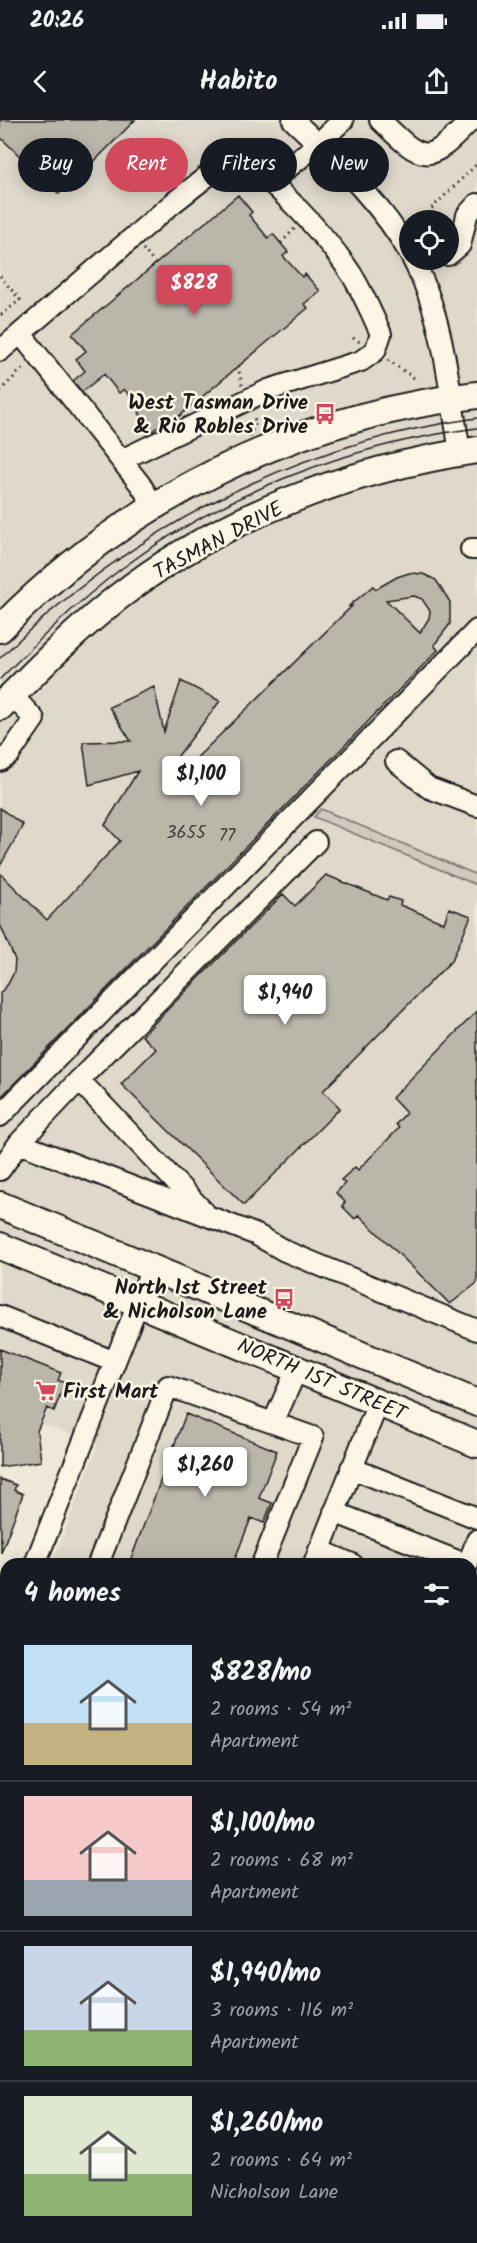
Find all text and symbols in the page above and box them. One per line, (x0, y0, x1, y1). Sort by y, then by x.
text: 20:26 (30, 4, 84, 39)
text: Habito (199, 60, 278, 103)
icon: back (24, 65, 57, 98)
icon: share (420, 65, 453, 98)
chip: Buy (18, 138, 93, 192)
chip: Rent (105, 138, 188, 192)
chip: Filters (200, 138, 297, 192)
chip: New (309, 138, 389, 192)
map controls (399, 210, 459, 270)
button: locate (399, 210, 459, 270)
pin: $828 (158, 265, 230, 316)
text: $828 (170, 268, 218, 300)
place label: West Tasman Drive & Rio Robles Drive (128, 387, 308, 444)
bus stop icon: West Tasman Drive & Rio Robles Drive (313, 402, 337, 426)
street label: TASMAN DRIVE (148, 493, 290, 589)
pin: $1,100 (152, 756, 250, 807)
text: $1,100 (176, 759, 226, 791)
house number: 3655 (166, 819, 207, 848)
house number: 77 (219, 822, 236, 851)
pin: $1,940 (236, 975, 334, 1026)
text: $1,940 (258, 978, 312, 1010)
place label: North 1st Street & Nicholson Lane (103, 1272, 268, 1329)
bus stop icon: North 1st Street & Nicholson Lane (272, 1287, 296, 1311)
street label: NORTH 1ST STREET (232, 1330, 413, 1432)
place label: First Mart (63, 1376, 159, 1409)
supermarket icon: First Mart (34, 1379, 58, 1403)
pin: $1,260 (156, 1447, 254, 1498)
text: $1,260 (177, 1450, 233, 1482)
text: 4 homes (24, 1573, 121, 1615)
icon: filters (420, 1578, 453, 1611)
text: $828/mo (210, 1652, 312, 1694)
icon: home (72, 1669, 144, 1741)
text: 2 rooms · 54 m² (210, 1694, 351, 1726)
text: Apartment (210, 1726, 299, 1758)
text: $1,100/mo (210, 1803, 315, 1845)
icon: home (72, 1820, 144, 1892)
text: 2 rooms · 68 m² (210, 1845, 353, 1877)
text: Apartment (210, 1877, 299, 1909)
text: $1,940/mo (210, 1953, 321, 1995)
icon: home (72, 1970, 144, 2042)
text: 3 rooms · 116 m² (210, 1995, 353, 2027)
text: Apartment (210, 2027, 299, 2059)
text: $1,260/mo (210, 2103, 323, 2145)
icon: home (72, 2120, 144, 2192)
text: 2 rooms · 64 m² (210, 2145, 352, 2177)
text: Nicholson Lane (210, 2177, 338, 2209)

